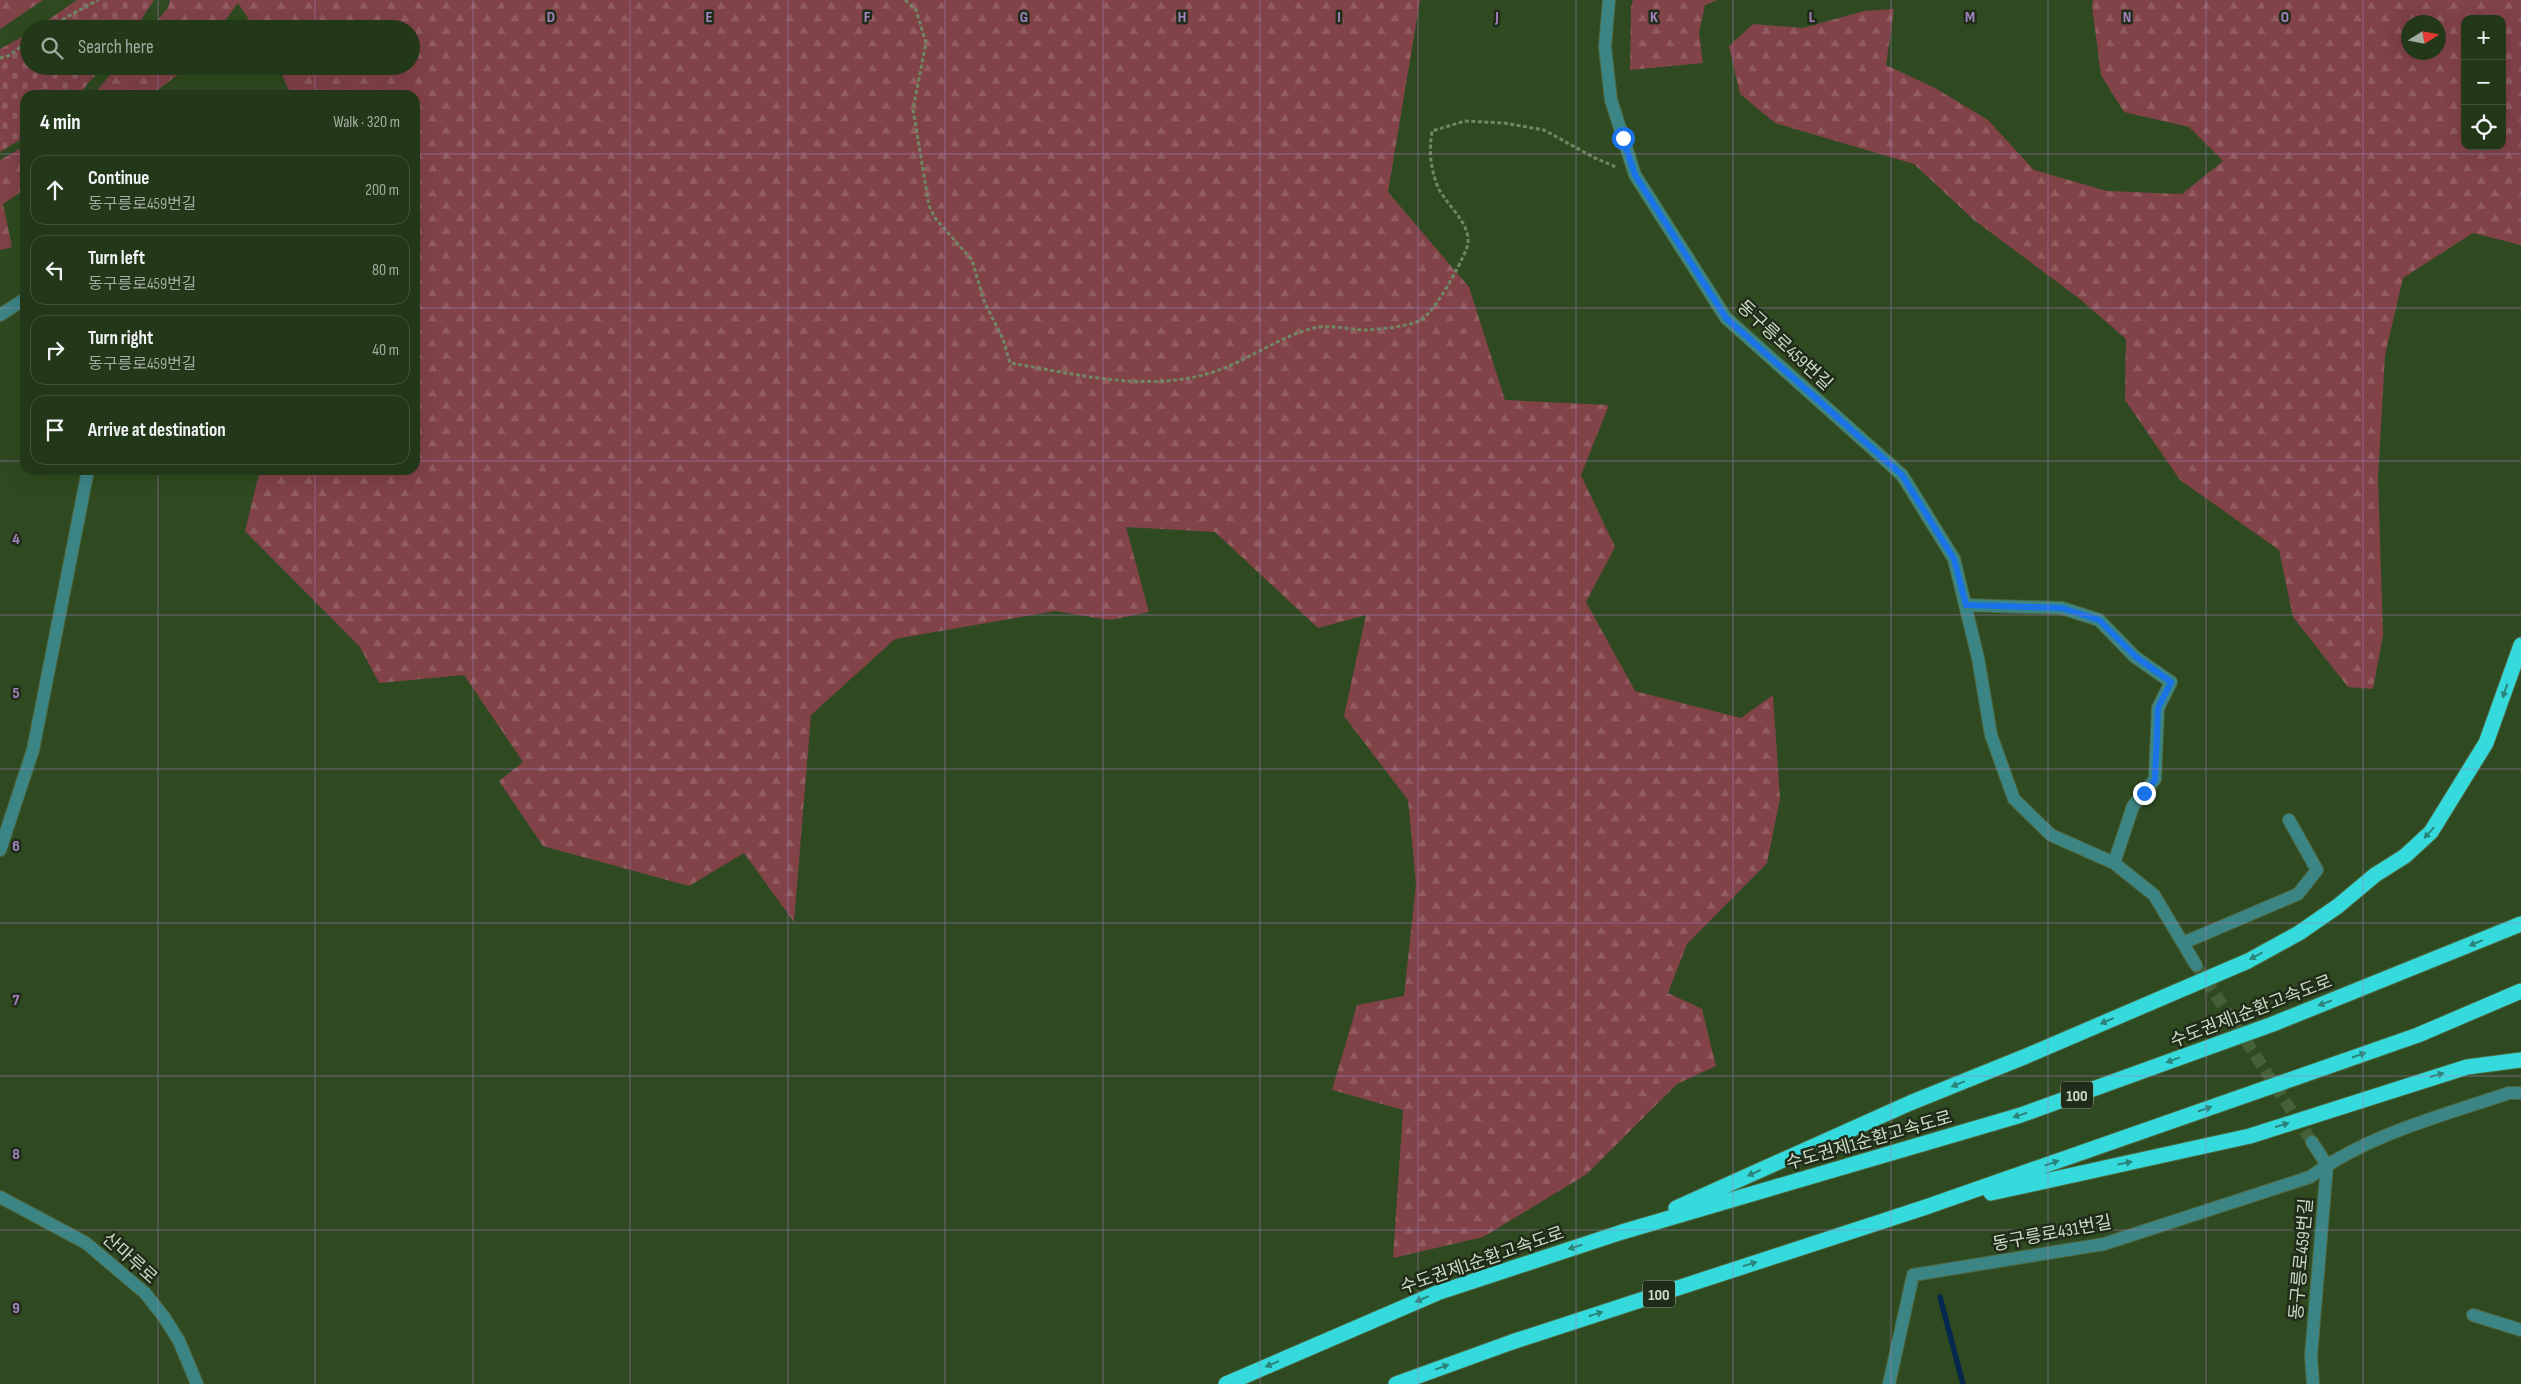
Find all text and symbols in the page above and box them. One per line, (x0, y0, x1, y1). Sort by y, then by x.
text: D (547, 8, 555, 27)
text: E (706, 8, 713, 27)
text: F (864, 8, 871, 27)
text: G (1020, 8, 1028, 27)
text: H (1178, 8, 1186, 27)
text: I (1337, 8, 1341, 27)
text: J (1494, 8, 1499, 27)
text: K (1650, 8, 1658, 27)
text: L (1809, 8, 1816, 27)
text: M (1965, 8, 1975, 27)
text: N (2123, 8, 2131, 27)
text: O (2281, 8, 2289, 27)
north arrow (2401, 15, 2446, 60)
map controls (2461, 15, 2506, 150)
button: + (2461, 15, 2506, 60)
search box (20, 20, 420, 75)
icon: search (38, 34, 66, 62)
text: Search here (78, 36, 154, 59)
button: − (2461, 60, 2506, 105)
button: locate (2461, 105, 2506, 150)
text: 4 min (40, 110, 81, 135)
text: Walk · 320 m (333, 113, 400, 132)
route start (1612, 127, 1635, 150)
text: Continue (88, 167, 149, 190)
icon: ahead (41, 176, 69, 204)
text: 200 m (365, 181, 399, 200)
text: 동구릉로459번길 (88, 195, 197, 214)
text: Turn left (88, 247, 145, 270)
icon: left (41, 256, 69, 284)
text: 80 m (372, 261, 399, 280)
text: 동구릉로459번길 (88, 275, 197, 294)
street label: 동구릉로459번길 (1733, 296, 1836, 395)
text: Turn right (88, 327, 153, 350)
icon: right (41, 336, 69, 364)
text: 40 m (372, 341, 399, 360)
text: 동구릉로459번길 (88, 355, 197, 374)
icon: arrive (41, 416, 69, 444)
text: Arrive at destination (88, 419, 226, 442)
text: 4 (12, 530, 20, 549)
text: 5 (12, 684, 20, 703)
one-way arrow (2501, 684, 2509, 699)
route end (2133, 782, 2156, 805)
one-way arrow (2423, 827, 2435, 839)
text: 6 (12, 837, 20, 856)
one-way arrow (2468, 939, 2483, 947)
one-way arrow (2249, 952, 2264, 960)
street label: 수도권제1순환고속도로 (2167, 971, 2335, 1052)
text: 7 (13, 991, 20, 1010)
one-way arrow (2318, 1000, 2332, 1008)
one-way arrow (2100, 1018, 2114, 1026)
one-way arrow (2351, 1051, 2366, 1058)
one-way arrow (2165, 1056, 2180, 1064)
one-way arrow (2430, 1071, 2445, 1079)
one-way arrow (1950, 1080, 1965, 1088)
road number: 100 (2061, 1082, 2093, 1108)
one-way arrow (2198, 1105, 2213, 1113)
street label: 수도권제1순환고속도로 (1784, 1107, 1955, 1174)
one-way arrow (2012, 1111, 2027, 1119)
one-way arrow (2275, 1121, 2290, 1128)
text: 8 (12, 1145, 20, 1164)
one-way arrow (2045, 1159, 2060, 1167)
one-way arrow (2117, 1159, 2132, 1167)
one-way arrow (1747, 1170, 1761, 1178)
street label: 동구릉로459번길 (2286, 1197, 2317, 1321)
street label: 동구릉로431번길 (1991, 1212, 2113, 1255)
street label: 수도권제1순환고속도로 (1397, 1223, 1567, 1298)
street label: 산마루로 (98, 1228, 161, 1288)
one-way arrow (1568, 1244, 1583, 1252)
one-way arrow (1743, 1260, 1758, 1267)
road number: 100 (1643, 1280, 1675, 1308)
one-way arrow (1415, 1296, 1429, 1304)
text: 9 (12, 1299, 20, 1318)
one-way arrow (1588, 1310, 1603, 1318)
one-way arrow (1265, 1360, 1279, 1368)
one-way arrow (1435, 1363, 1450, 1371)

